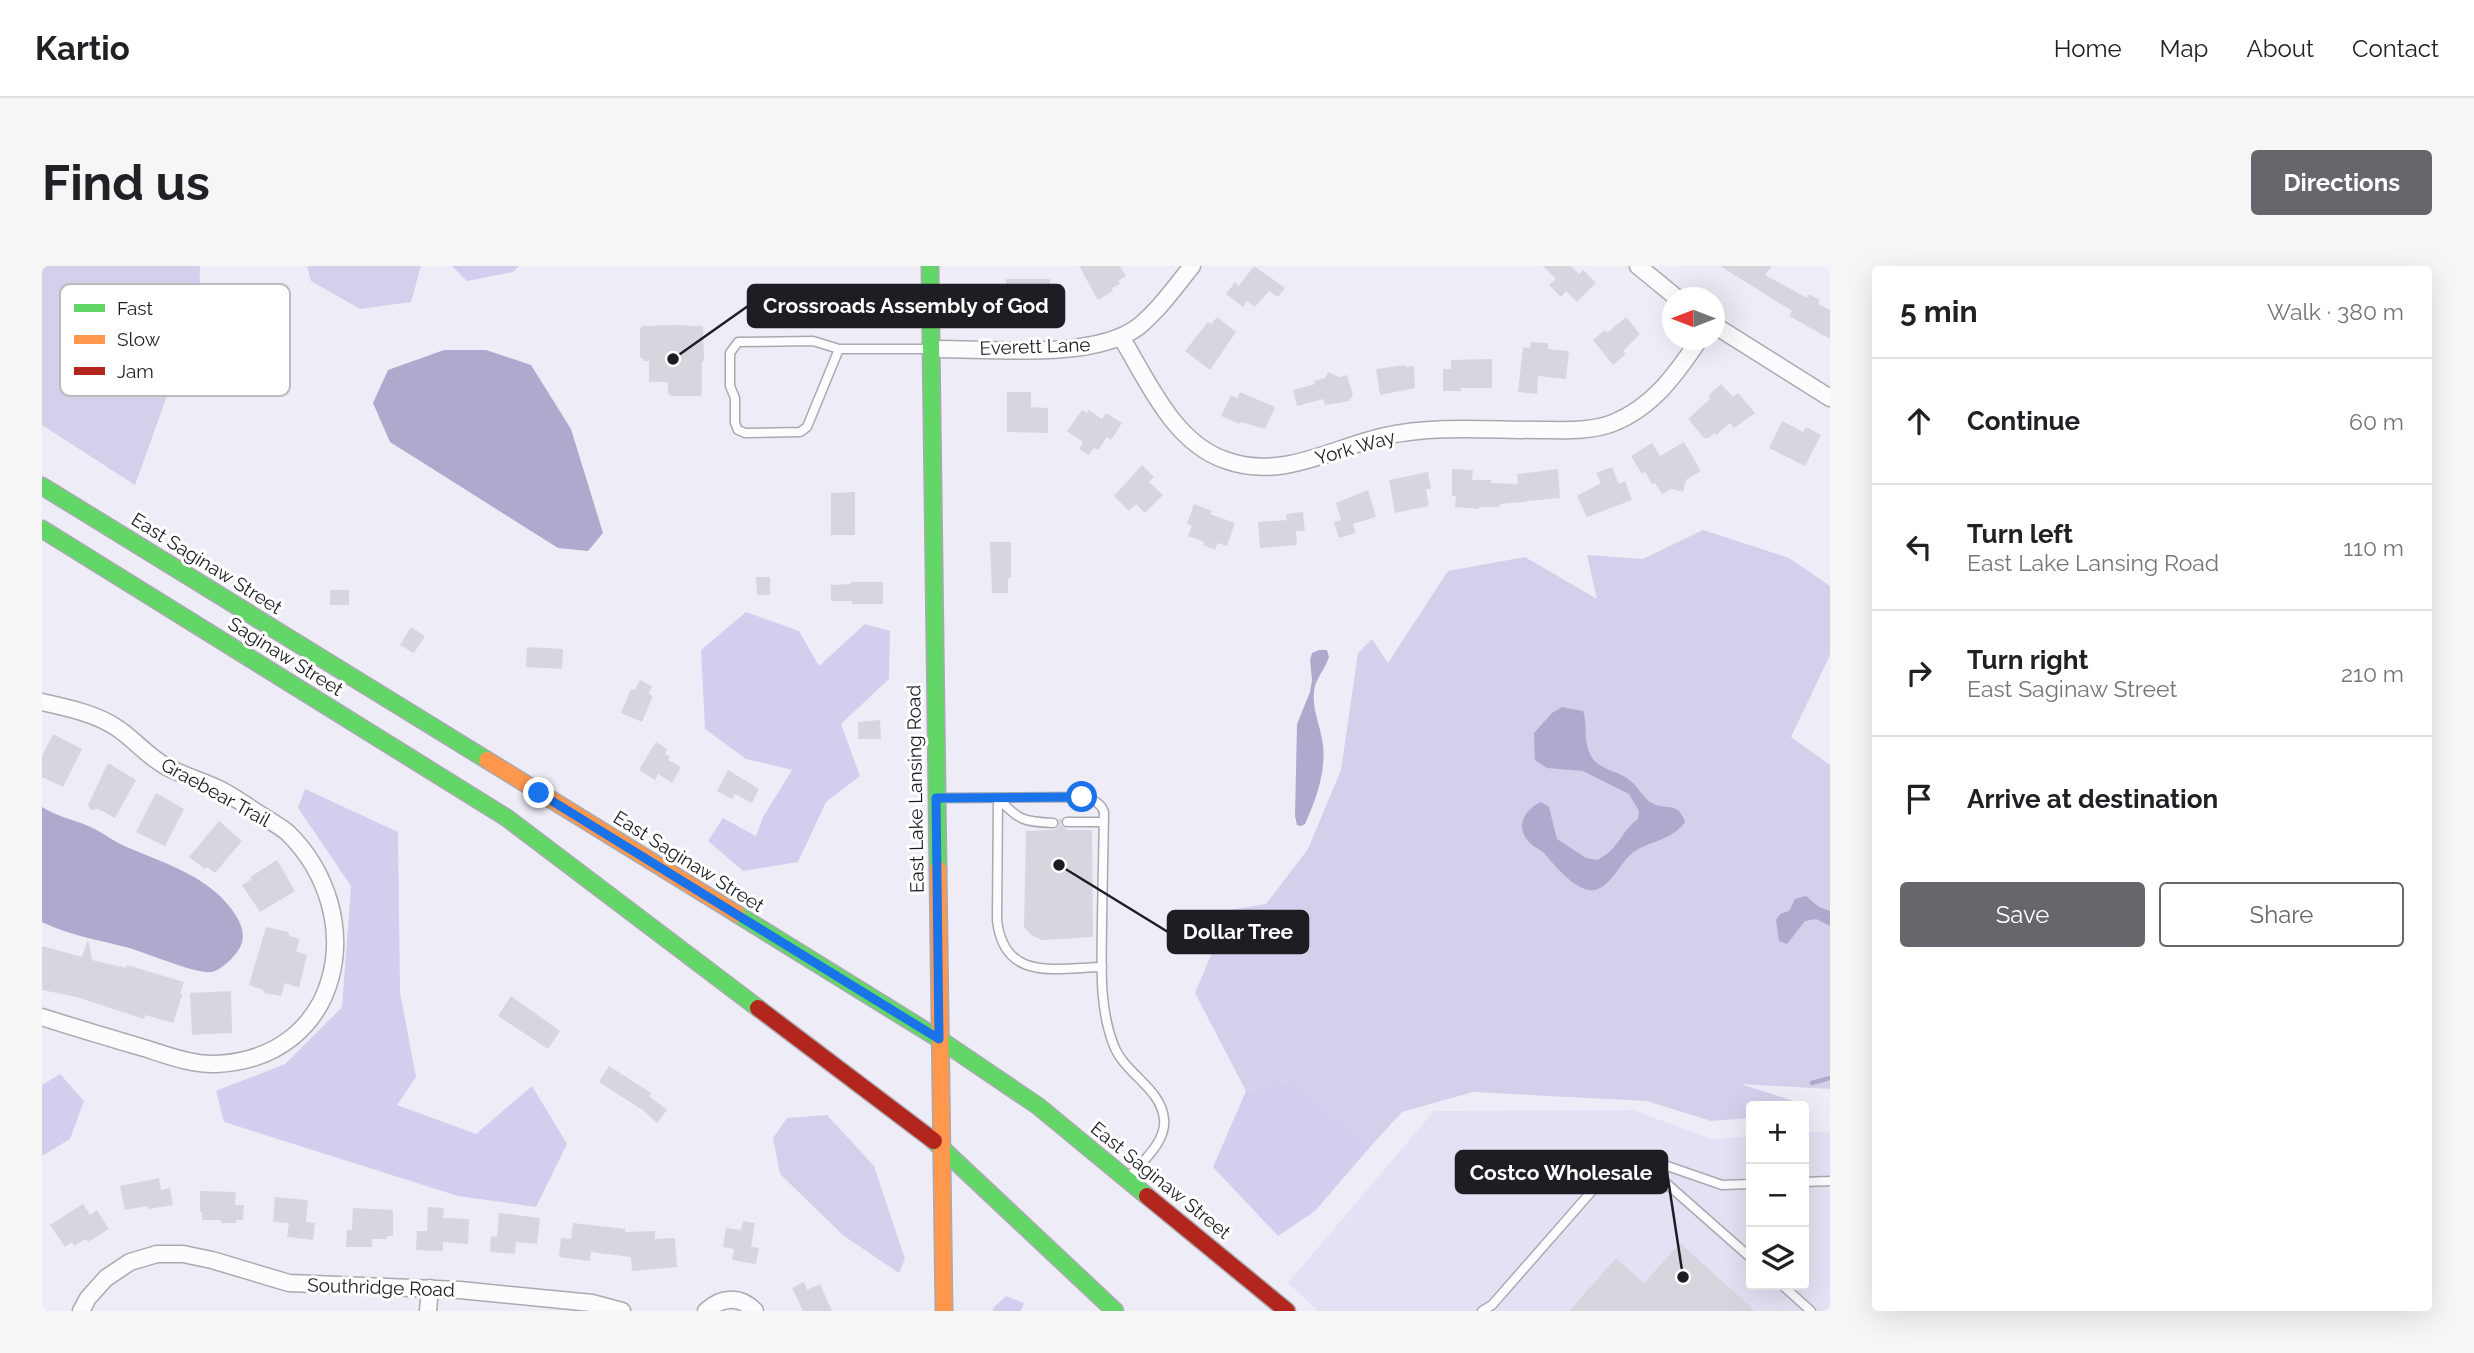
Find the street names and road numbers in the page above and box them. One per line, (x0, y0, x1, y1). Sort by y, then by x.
street label: Everett Lane (979, 333, 1091, 359)
street label: York Way (1313, 425, 1397, 469)
street label: East Saginaw Street (128, 508, 287, 619)
street label: Saginaw Street (224, 612, 348, 700)
street label: East Lake Lansing Road (902, 685, 928, 893)
street label: Graebear Trail (157, 753, 275, 832)
street label: East Saginaw Street (610, 806, 769, 917)
street label: East Saginaw Street (1087, 1117, 1236, 1244)
street label: Southridge Road (307, 1273, 455, 1301)

